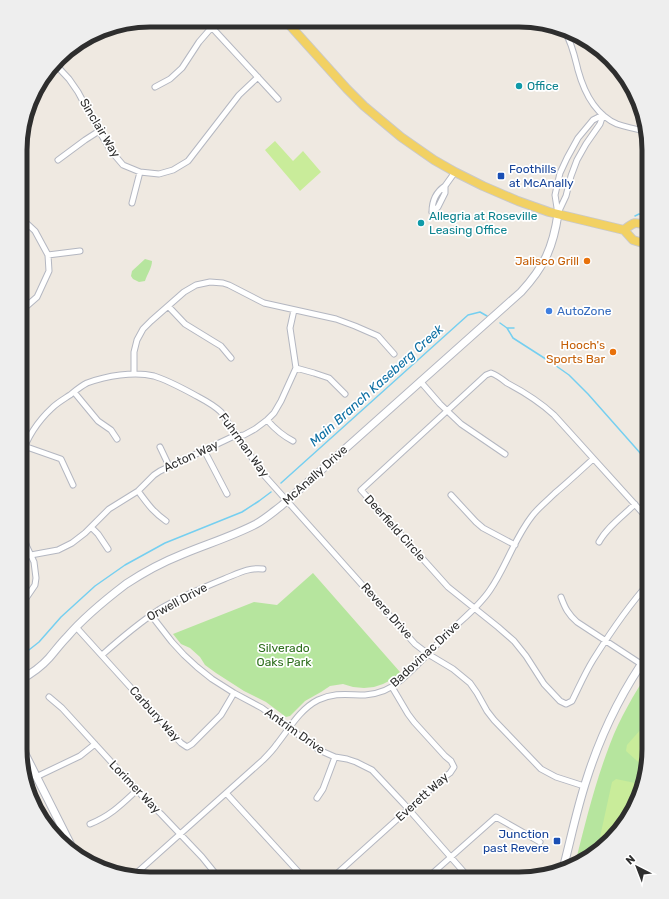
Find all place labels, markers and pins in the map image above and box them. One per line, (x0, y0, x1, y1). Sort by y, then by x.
place label: Office (527, 79, 559, 93)
marker: Office (514, 81, 524, 91)
place label: Foothills at McAnally (509, 162, 574, 190)
marker: Foothills at McAnally (496, 171, 506, 181)
place label: Allegria at Roseville Leasing Office (429, 209, 538, 237)
marker: Allegria at Roseville Leasing Office (416, 218, 426, 228)
place label: Jalisco Grill (515, 254, 579, 268)
marker: Jalisco Grill (582, 256, 592, 266)
place label: AutoZone (557, 304, 612, 318)
marker: AutoZone (544, 306, 554, 316)
place label: Hooch's Sports Bar (546, 338, 605, 366)
marker: Hooch's Sports Bar (608, 347, 618, 357)
place label: Junction past Revere (483, 827, 549, 855)
marker: Junction past Revere (552, 836, 562, 846)

